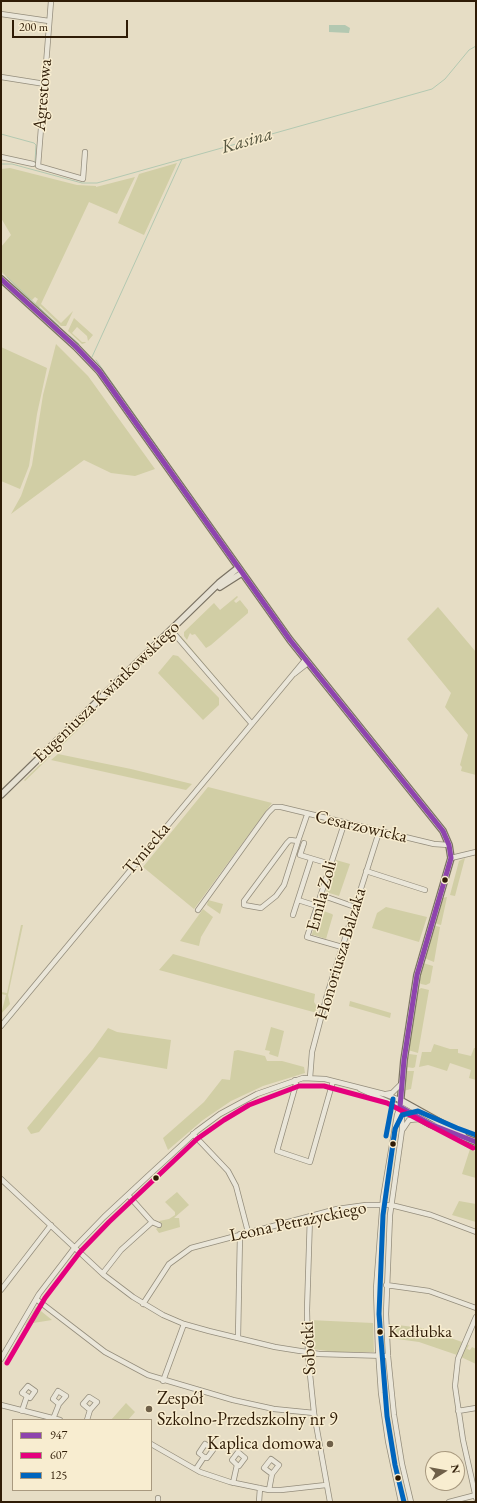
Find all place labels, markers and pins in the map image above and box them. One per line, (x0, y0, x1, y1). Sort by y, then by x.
unlabelled marker (440, 875, 450, 885)
unlabelled marker (388, 1139, 398, 1149)
unlabelled marker (151, 1173, 161, 1183)
place label: Kadłubka (388, 1322, 452, 1342)
marker: Kadłubka (375, 1327, 385, 1337)
place label: Zespół Szkolno-Przedszkolny nr 9 (157, 1388, 338, 1430)
marker: Zespół Szkolno-Przedszkolny nr 9 (144, 1404, 154, 1414)
place label: Kaplica domowa (207, 1433, 322, 1455)
marker: Kaplica domowa (325, 1439, 335, 1449)
unlabelled marker (393, 1473, 403, 1483)

